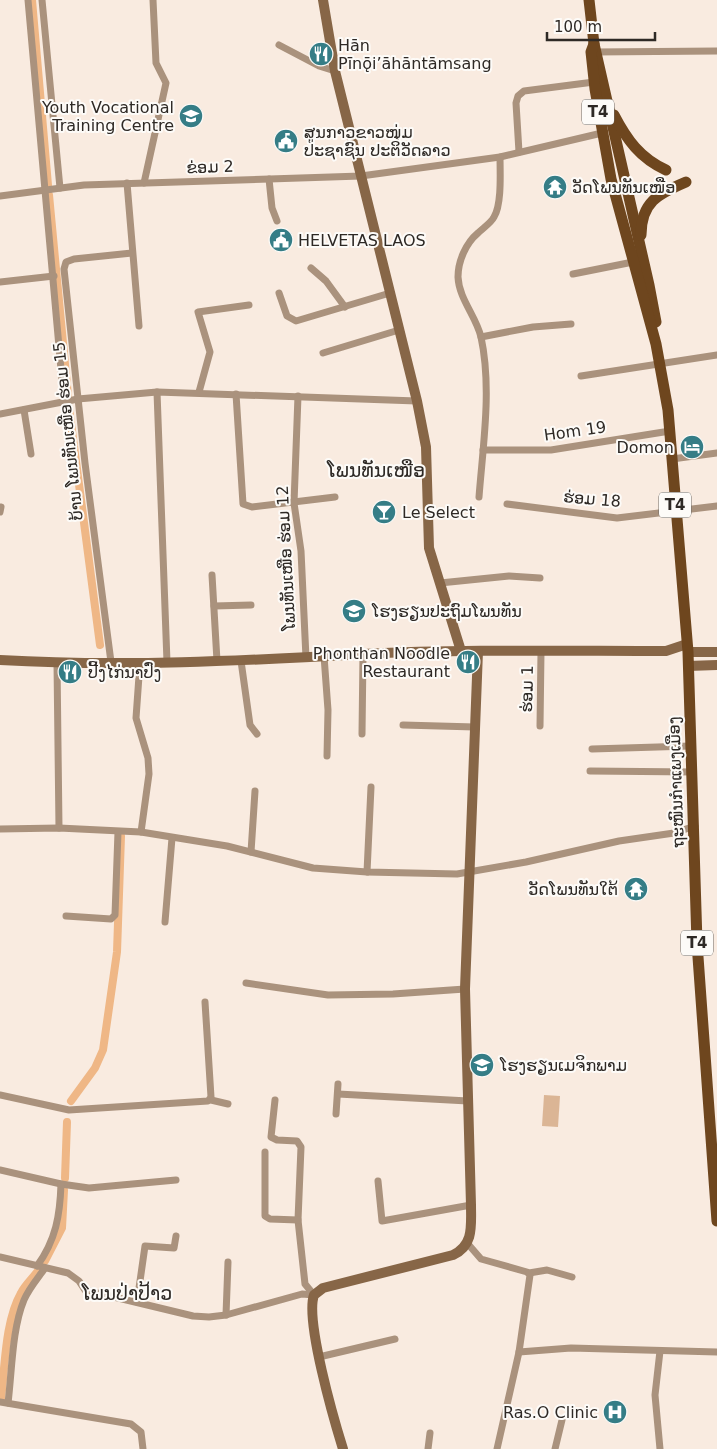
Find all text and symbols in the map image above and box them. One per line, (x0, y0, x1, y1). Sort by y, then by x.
scale bar (547, 10, 654, 42)
text: 100 m (554, 18, 602, 36)
place label: Hān Pīnǭi’āhāntāmsang (338, 36, 492, 73)
restaurant icon: Hān Pīnǭi’āhāntāmsang (308, 41, 334, 67)
place label: Youth Vocational Training Centre (41, 98, 174, 135)
road number: T4 (582, 100, 614, 124)
school or university icon: Youth Vocational Training Centre (178, 103, 204, 129)
place label: ສູນກາວຂາວໜຸ່ມ ປະຊາຊົນ ປະຕິວັດລາວ (304, 123, 451, 160)
public building icon: ສູນກາວຂາວໜຸ່ມ ປະຊາຊົນ ປະຕິວັດລາວ (273, 128, 299, 154)
street label: ຂ່ອມ 2 (186, 157, 234, 177)
temple icon: ວັດໂພນທັນເໜືອ (542, 174, 568, 200)
place label: ວັດໂພນທັນເໜືອ (572, 177, 675, 197)
public building icon: HELVETAS LAOS (268, 227, 294, 253)
place label: HELVETAS LAOS (298, 231, 426, 250)
street label: ບ້ານ ໂພນທັນເໜືອ ຮ່ອມ 15 (49, 341, 87, 521)
street label: Hom 19 (543, 417, 607, 445)
hotel icon: Domon (679, 434, 705, 460)
place label: Domon (616, 438, 674, 457)
district label: ໂພນທັນເໜືອ (326, 458, 425, 481)
street label: ໂພນທັນເໜືອ ຮ່ອມ 12 (272, 485, 299, 632)
street label: ຮ່ອມ 18 (562, 487, 622, 511)
road number: T4 (659, 492, 691, 518)
bar icon: Le Select (371, 499, 397, 525)
place label: Le Select (402, 503, 475, 522)
school or university icon: ໂຮງຮຽນປະຖົມໂພນທັນ (341, 598, 367, 624)
place label: ໂຮງຮຽນປະຖົມໂພນທັນ (371, 601, 522, 621)
place label: Phonthan Noodle Restaurant (313, 644, 450, 681)
restaurant icon: Phonthan Noodle Restaurant (455, 649, 481, 675)
restaurant icon: ປີ້ງໄກ່ນາປົ່ງ (57, 659, 83, 685)
place label: ປີ້ງໄກ່ນາປົ່ງ (88, 661, 161, 682)
street label: ຮ່ອມ 1 (517, 665, 537, 713)
street label: ຖະໜົນກຳແພງເມືອງ (664, 716, 688, 849)
temple icon: ວັດໂພນທັນໃຕ້ (623, 876, 649, 902)
place label: ວັດໂພນທັນໃຕ້ (528, 879, 618, 899)
road number: T4 (681, 930, 713, 956)
school or university icon: ໂຮງຮຽນເມຈິກພາມ (469, 1052, 495, 1078)
place label: ໂຮງຮຽນເມຈິກພາມ (499, 1055, 627, 1075)
district label: ໂພນປ່າປ້າວ (81, 1281, 172, 1304)
hospital icon: Ras.O Clinic (602, 1399, 628, 1425)
place label: Ras.O Clinic (503, 1403, 598, 1422)

